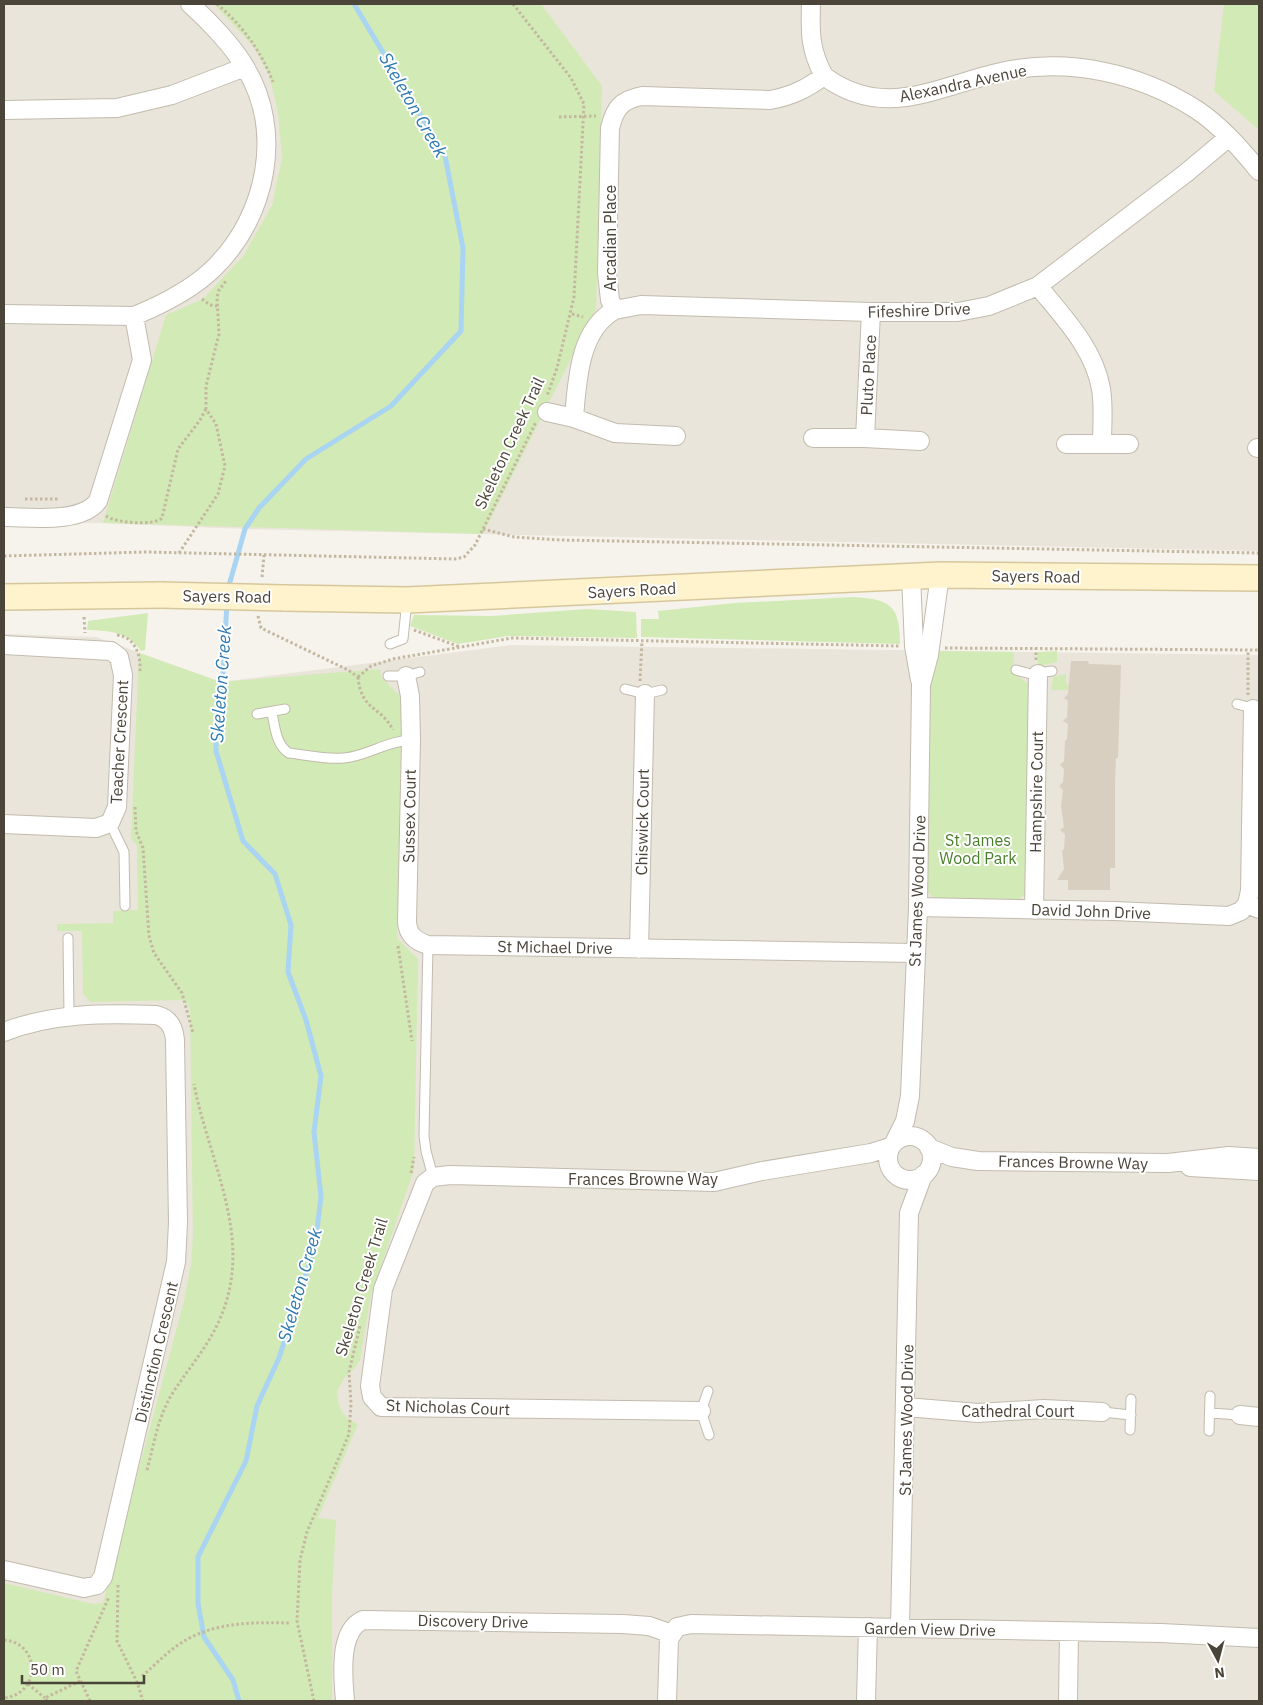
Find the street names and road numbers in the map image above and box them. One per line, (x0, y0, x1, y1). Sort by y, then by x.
street label: Alexandra Avenue (897, 60, 1029, 106)
street label: Arcadian Place (600, 184, 620, 291)
street label: Fifeshire Drive (867, 298, 971, 322)
street label: Pluto Place (856, 334, 880, 416)
street label: Skeleton Creek Trail (470, 374, 548, 512)
street label: Sayers Road (991, 565, 1081, 587)
street label: Sayers Road (587, 578, 677, 602)
street label: Sayers Road (182, 585, 272, 607)
street label: Teacher Crescent (106, 679, 132, 805)
street label: Hampshire Court (1025, 731, 1047, 853)
street label: Chiswick Court (631, 768, 653, 876)
street label: Sussex Court (398, 769, 420, 863)
street label: St James Wood Drive (904, 815, 930, 967)
street label: David John Drive (1031, 899, 1152, 923)
street label: St Michael Drive (497, 936, 613, 958)
street label: Frances Browne Way (998, 1151, 1148, 1173)
street label: Frances Browne Way (568, 1169, 718, 1189)
street label: Skeleton Creek Trail (330, 1216, 392, 1358)
street label: Distinction Crescent (130, 1279, 182, 1425)
street label: St James Wood Drive (895, 1344, 917, 1496)
street label: St Nicholas Court (386, 1395, 510, 1419)
street label: Cathedral Court (961, 1401, 1075, 1421)
street label: Discovery Drive (417, 1610, 529, 1632)
street label: Garden View Drive (864, 1618, 996, 1640)

